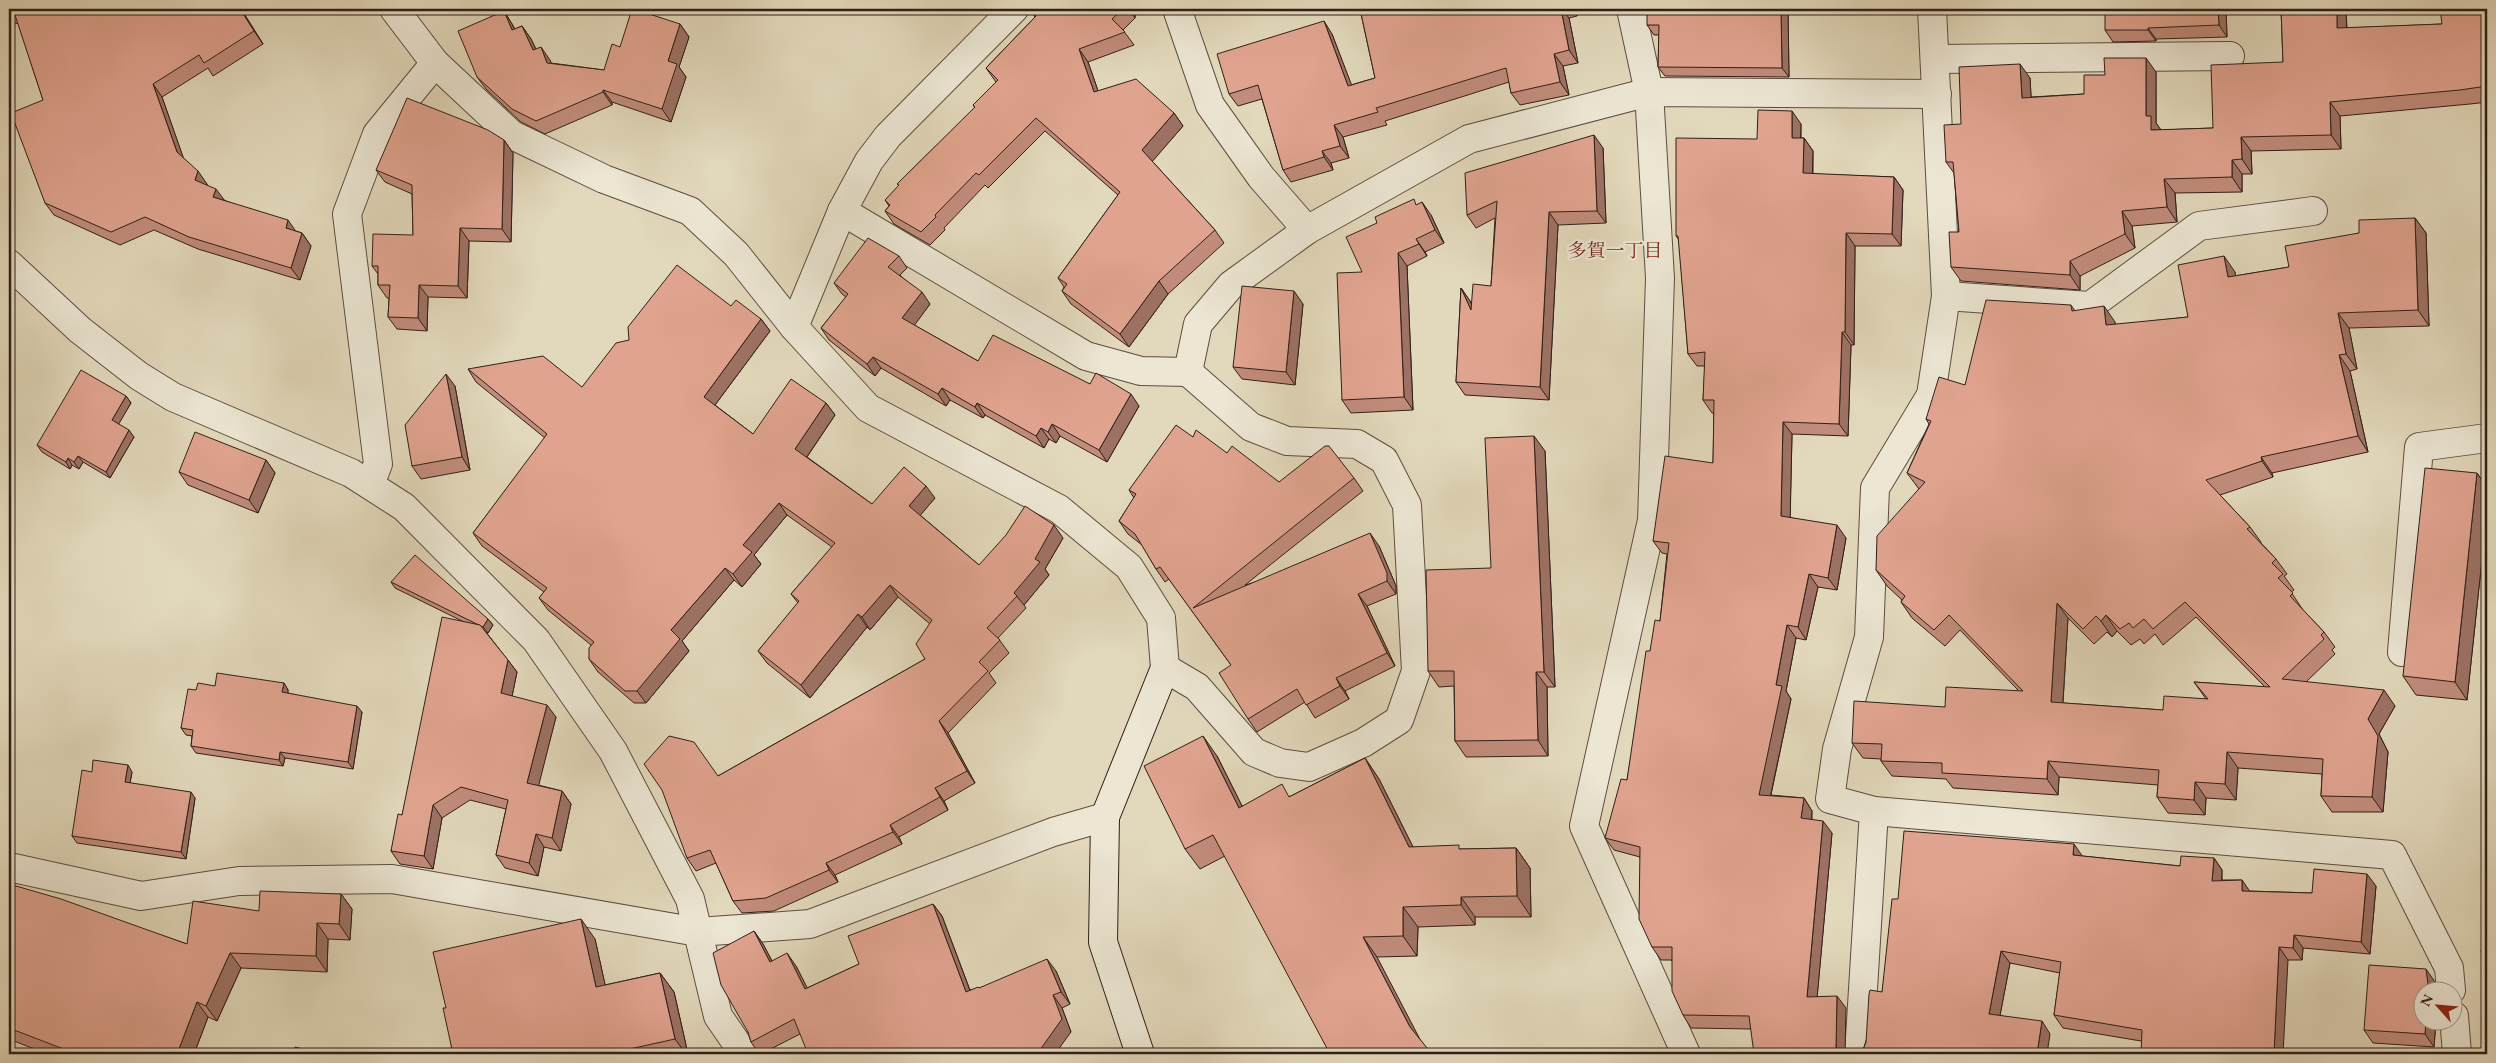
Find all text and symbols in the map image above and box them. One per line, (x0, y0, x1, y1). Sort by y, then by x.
district label: 多賀一丁目 (1567, 238, 1663, 263)
north arrow (2414, 980, 2464, 1030)
text: N (2416, 990, 2437, 1009)

